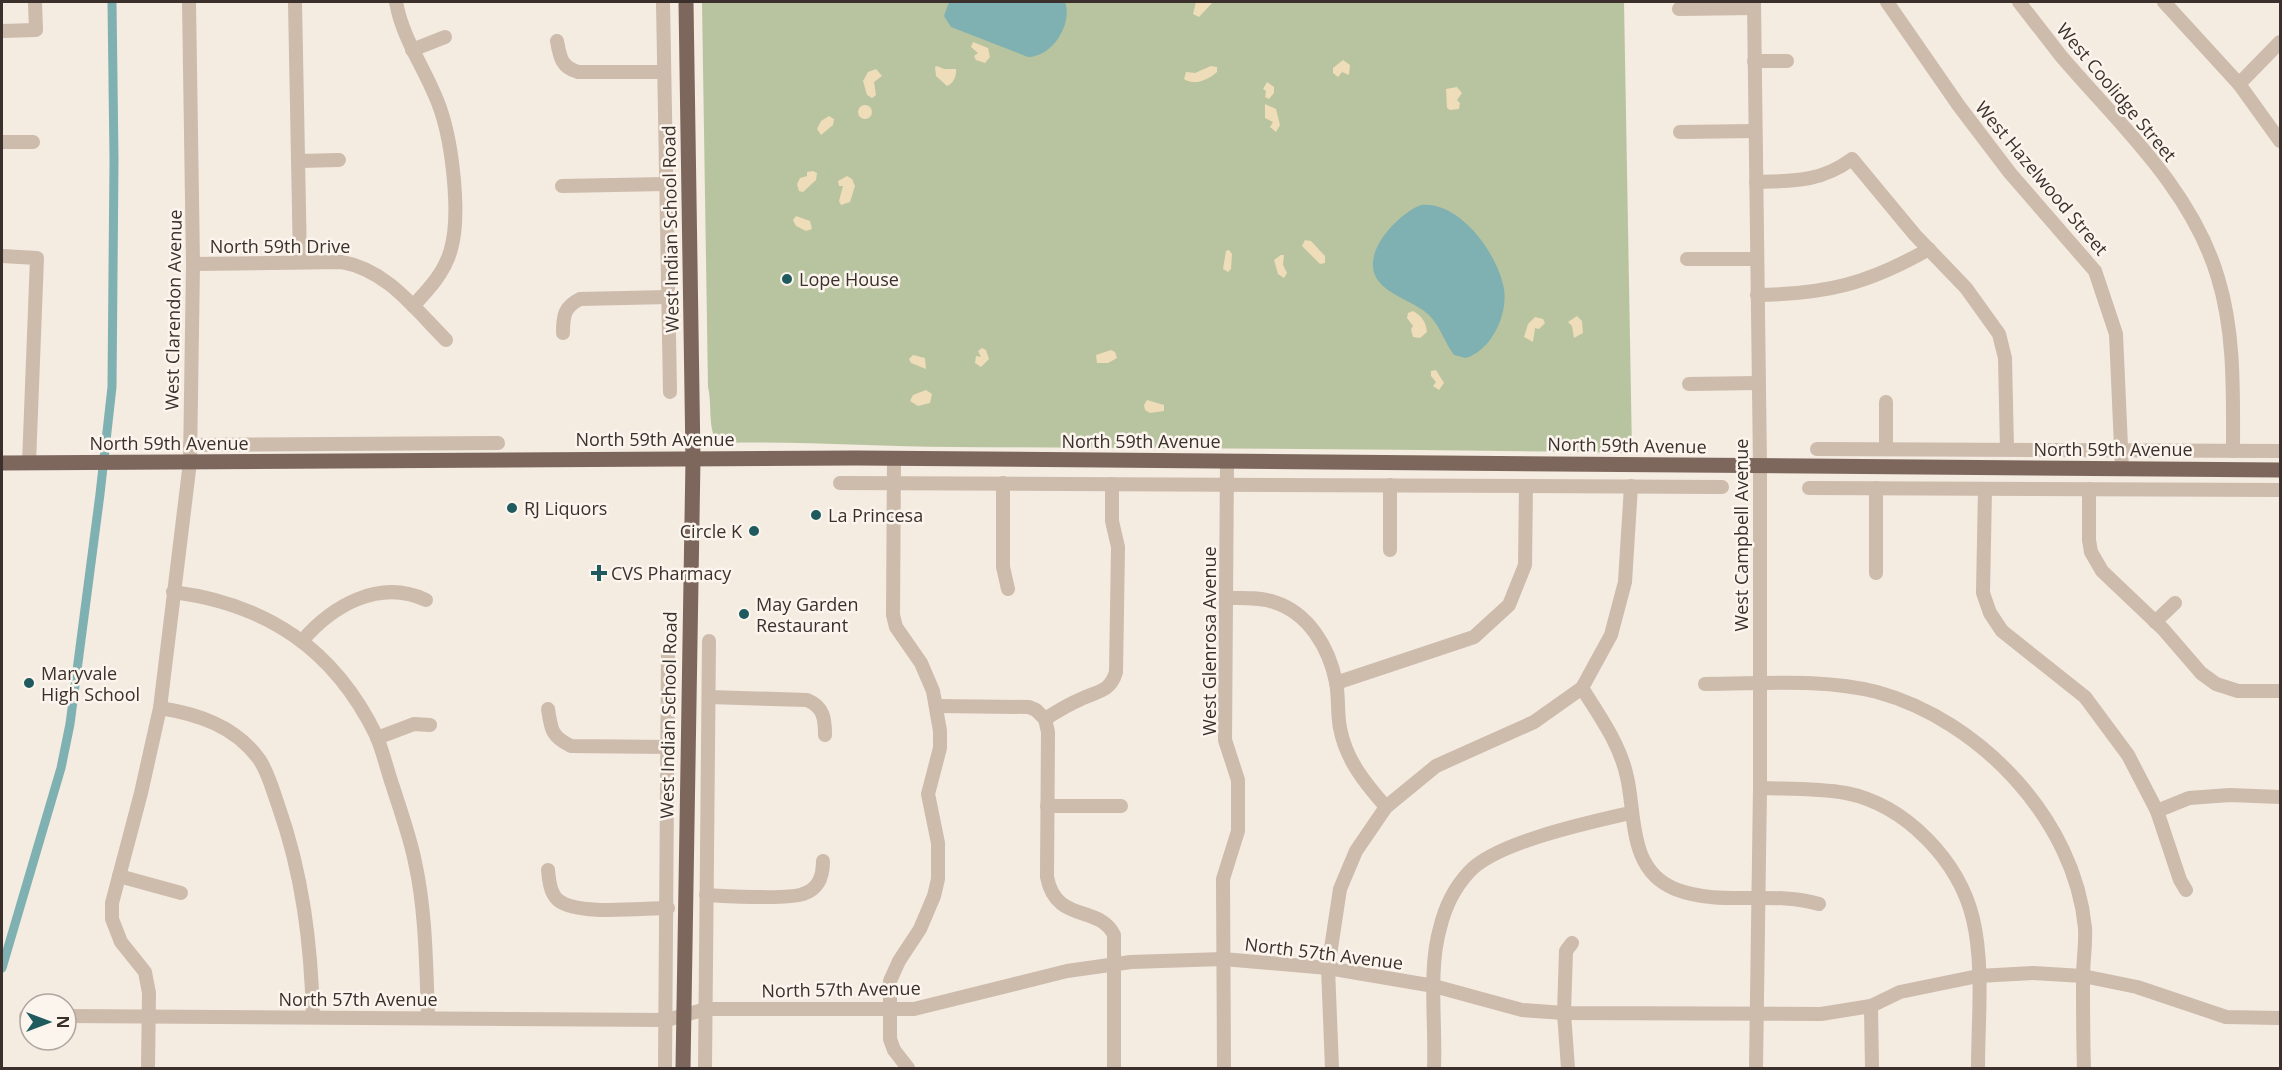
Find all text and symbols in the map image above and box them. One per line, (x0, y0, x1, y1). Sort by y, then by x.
street label: West Coolidge Street (2052, 18, 2182, 166)
street label: West Hazelwood Street (1970, 96, 2114, 260)
street label: West Indian School Road (656, 125, 684, 333)
street label: West Clarendon Avenue (159, 209, 187, 411)
street label: North 59th Drive (210, 234, 350, 258)
place label: Lope House (799, 267, 899, 291)
marker: Lope House (780, 272, 794, 286)
street label: North 59th Avenue (575, 427, 735, 451)
street label: North 59th Avenue (1061, 429, 1221, 453)
street label: North 59th Avenue (89, 431, 249, 455)
street label: North 59th Avenue (1547, 432, 1707, 458)
street label: North 59th Avenue (2033, 437, 2193, 461)
street label: West Campbell Avenue (1729, 439, 1753, 631)
place label: RJ Liquors (524, 496, 607, 520)
marker: RJ Liquors (505, 501, 519, 515)
place label: La Princesa (828, 503, 923, 527)
marker: La Princesa (809, 508, 823, 522)
place label: Circle K (680, 519, 743, 543)
marker: Circle K (747, 524, 761, 538)
street label: West Glenrosa Avenue (1197, 546, 1221, 736)
place label: CVS Pharmacy (611, 561, 732, 585)
marker: CVS Pharmacy (592, 566, 606, 580)
place label: May Garden Restaurant (756, 592, 859, 637)
marker: May Garden Restaurant (737, 607, 751, 621)
street label: West Indian School Road (654, 611, 682, 819)
place label: Maryvale High School (41, 661, 140, 706)
marker: Maryvale High School (22, 676, 36, 690)
street label: North 57th Avenue (1244, 931, 1404, 975)
street label: North 57th Avenue (761, 976, 921, 1002)
street label: North 57th Avenue (278, 987, 438, 1011)
north arrow (18, 992, 78, 1052)
text: N (52, 1015, 74, 1029)

